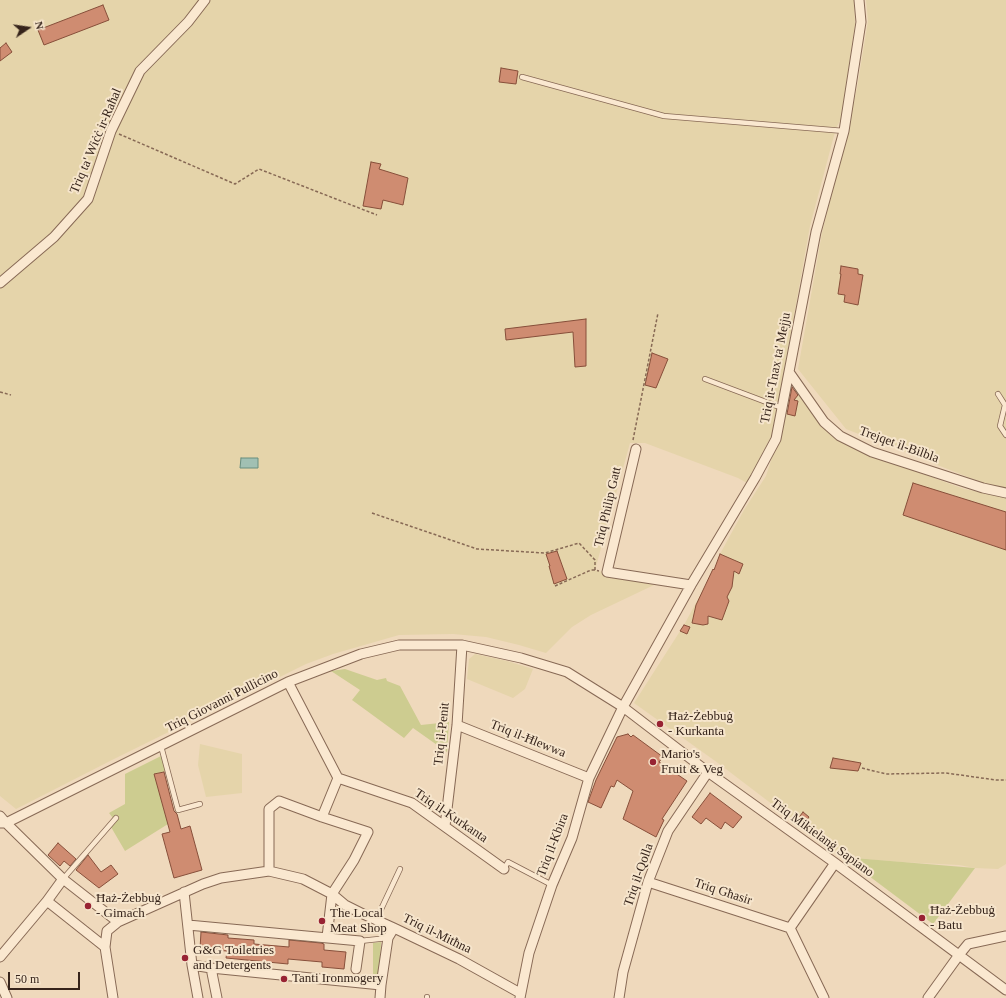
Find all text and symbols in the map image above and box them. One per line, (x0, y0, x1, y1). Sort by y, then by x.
north arrow (8, 8, 48, 48)
text: N (33, 20, 46, 31)
street label: Triq ta' Wiċċ ir-Raħal (67, 86, 125, 196)
street label: Triq it-Tnax ta' Mejju (758, 311, 794, 425)
street label: Trejqet il-Bilbla (857, 423, 941, 467)
street label: Triq Philip Gatt (591, 465, 625, 549)
street label: Triq Giovanni Pullicino (163, 666, 281, 736)
street label: Triq il-Penit (431, 702, 453, 766)
place label: Ħaż-Żebbuġ - Kurkanta (668, 709, 733, 740)
street label: Triq il-Ħlewwa (488, 717, 568, 761)
marker: Ħaż-Żebbuġ - Kurkanta (655, 719, 665, 729)
place label: Mario's Fruit & Veg (661, 747, 723, 778)
marker: Mario's Fruit & Veg (648, 757, 658, 767)
street label: Triq il-Kurkanta (411, 786, 491, 846)
street label: Triq Mikielanġ Sapiano (767, 795, 877, 881)
street label: Triq il-Kbira (534, 811, 572, 879)
street label: Triq il-Qolla (621, 841, 657, 909)
street label: Triq Għasir (692, 875, 754, 909)
place label: Ħaż-Żebbuġ - Gimach (96, 891, 161, 922)
marker: Ħaż-Żebbuġ - Gimach (83, 901, 93, 911)
place label: Ħaż-Żebbuġ - Batu (930, 903, 995, 934)
place label: The Local Meat Shop (330, 906, 387, 937)
street label: Triq il-Mitħna (400, 911, 474, 957)
marker: Ħaż-Żebbuġ - Batu (917, 913, 927, 923)
marker: The Local Meat Shop (317, 916, 327, 926)
place label: G&G Toiletries and Detergents (193, 943, 274, 974)
marker: G&G Toiletries and Detergents (180, 953, 190, 963)
scale bar (10, 964, 82, 990)
place label: Tanti Ironmogery (292, 971, 383, 987)
text: 50 m (15, 972, 39, 986)
marker: Tanti Ironmogery (279, 974, 289, 984)

